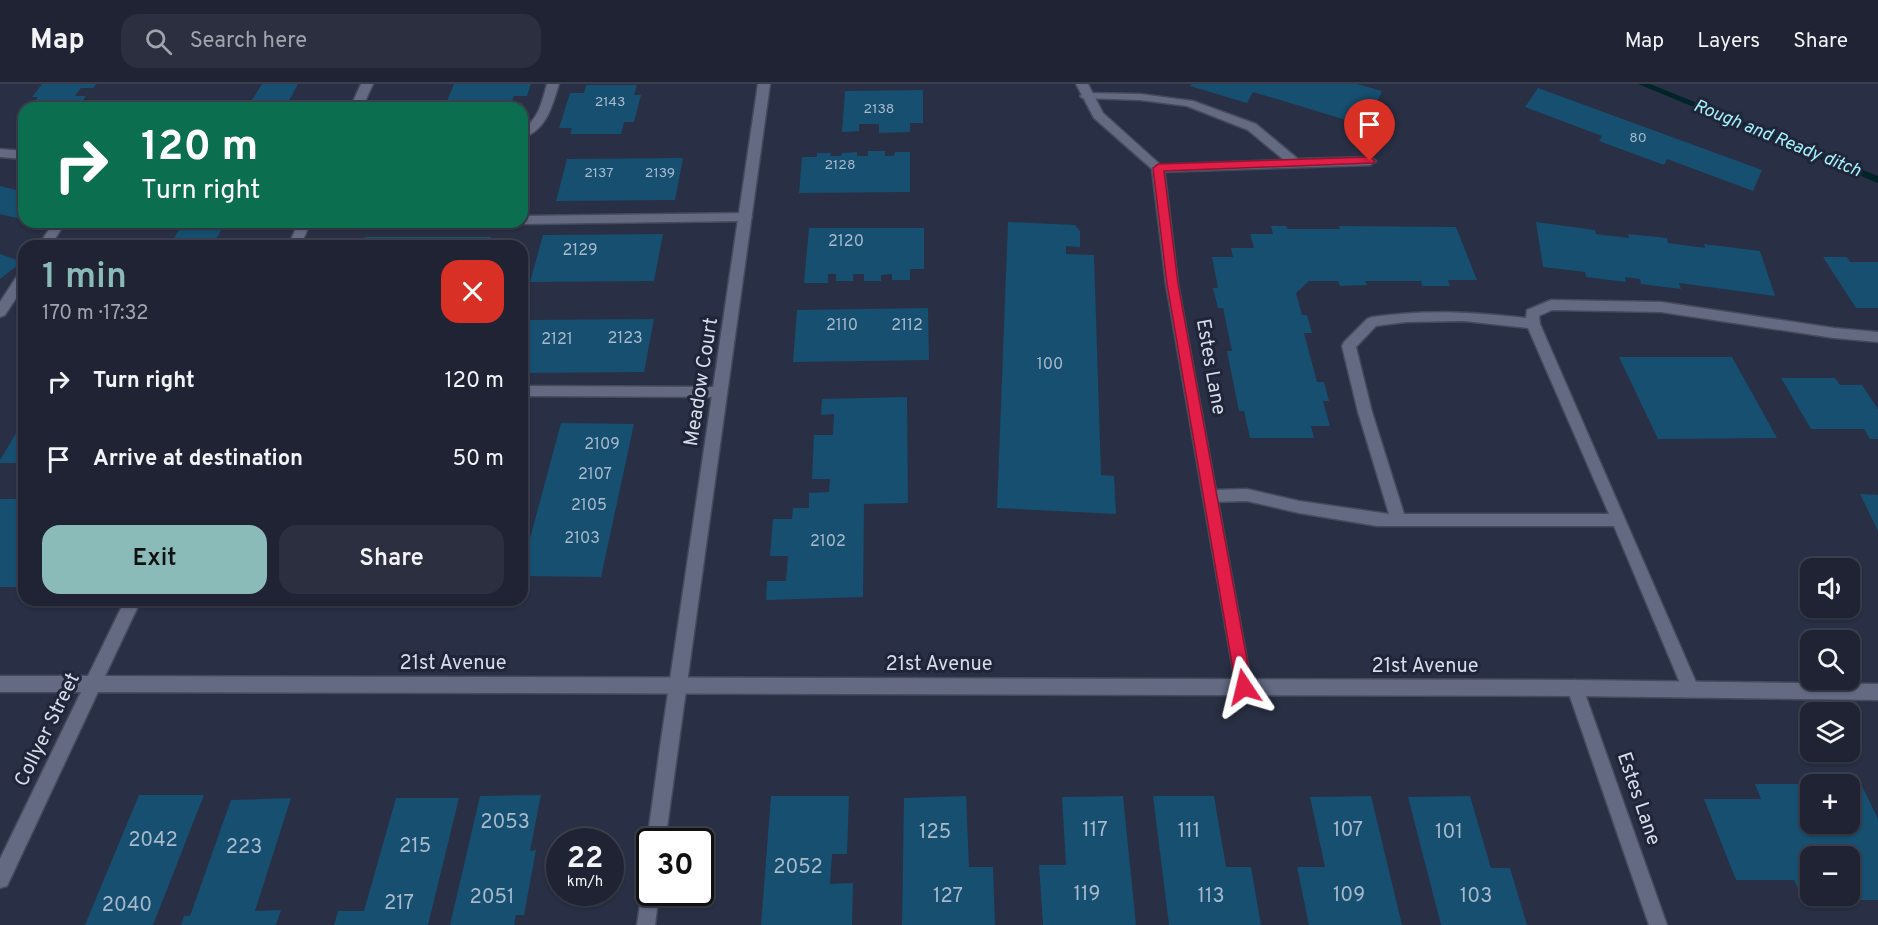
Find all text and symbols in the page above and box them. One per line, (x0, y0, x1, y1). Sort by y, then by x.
search box (121, 14, 541, 68)
text: Map (30, 23, 85, 59)
icon: search (142, 25, 175, 58)
text: Search here (190, 28, 307, 55)
text: Map (1625, 28, 1664, 55)
text: Layers (1697, 28, 1760, 55)
text: Share (1793, 28, 1848, 55)
house number: 2143 (595, 94, 625, 111)
water label: Rough and Ready ditch (1690, 95, 1864, 183)
pin (1344, 99, 1395, 161)
house number: 2138 (864, 101, 894, 118)
icon: arrive (1353, 108, 1386, 141)
text: 120 m (141, 122, 258, 175)
icon: right (42, 126, 120, 204)
house number: 80 (1629, 130, 1647, 147)
house number: 2128 (825, 157, 855, 174)
house number: 2137 (584, 165, 614, 182)
house number: 2139 (645, 165, 675, 182)
text: Turn right (141, 174, 260, 208)
house number: 2120 (828, 232, 864, 252)
house number: 2129 (562, 241, 598, 261)
text: 1 min (42, 255, 127, 301)
button: close (441, 260, 504, 323)
text: 170 m · 17:32 (42, 301, 149, 327)
street label: Meadow Court (679, 316, 725, 448)
house number: 2110 (826, 316, 858, 336)
house number: 2112 (891, 316, 923, 336)
street label: Estes Lane (1189, 317, 1231, 417)
house number: 2123 (607, 329, 643, 349)
house number: 2121 (541, 330, 573, 350)
house number: 100 (1037, 355, 1063, 375)
icon: right (42, 365, 75, 398)
text: Turn right (93, 368, 195, 395)
text: 120 m (444, 368, 504, 395)
house number: 2109 (584, 435, 620, 455)
icon: arrive (42, 443, 75, 476)
text: Arrive at destination (93, 446, 303, 473)
text: 50 m (452, 446, 504, 473)
house number: 2107 (578, 465, 612, 485)
house number: 2105 (571, 496, 607, 516)
button: Exit (42, 525, 267, 594)
button: Share (279, 525, 504, 594)
house number: 2103 (564, 529, 600, 549)
house number: 2102 (810, 532, 846, 552)
map controls (1800, 558, 1860, 906)
button: sound (1800, 558, 1860, 618)
button: search (1800, 630, 1860, 690)
street label: 21st Avenue (400, 651, 506, 677)
street label: 21st Avenue (886, 652, 992, 678)
street label: 21st Avenue (1372, 654, 1478, 680)
position arrow (1212, 655, 1276, 719)
street label: Collyer Street (9, 669, 87, 791)
button: layers (1800, 702, 1860, 762)
street label: Estes Lane (1610, 749, 1666, 849)
button: + (1800, 774, 1860, 834)
house number: 2053 (480, 810, 530, 836)
house number: 117 (1082, 818, 1108, 844)
house number: 107 (1333, 818, 1363, 844)
house number: 111 (1178, 819, 1200, 845)
house number: 125 (919, 820, 951, 846)
house number: 101 (1435, 820, 1463, 846)
house number: 2042 (128, 828, 178, 854)
speed limit sign: 30 (636, 828, 714, 906)
house number: 215 (399, 834, 431, 860)
house number: 223 (226, 835, 262, 861)
text: 22 (567, 841, 603, 878)
button: − (1800, 846, 1860, 906)
house number: 2052 (773, 855, 823, 881)
text: km/h (567, 873, 603, 892)
house number: 119 (1074, 882, 1100, 908)
house number: 109 (1333, 883, 1365, 909)
house number: 127 (933, 884, 963, 910)
house number: 113 (1198, 884, 1224, 910)
house number: 103 (1460, 884, 1492, 910)
house number: 2051 (470, 885, 514, 911)
house number: 217 (384, 891, 414, 917)
house number: 2040 (102, 893, 152, 919)

